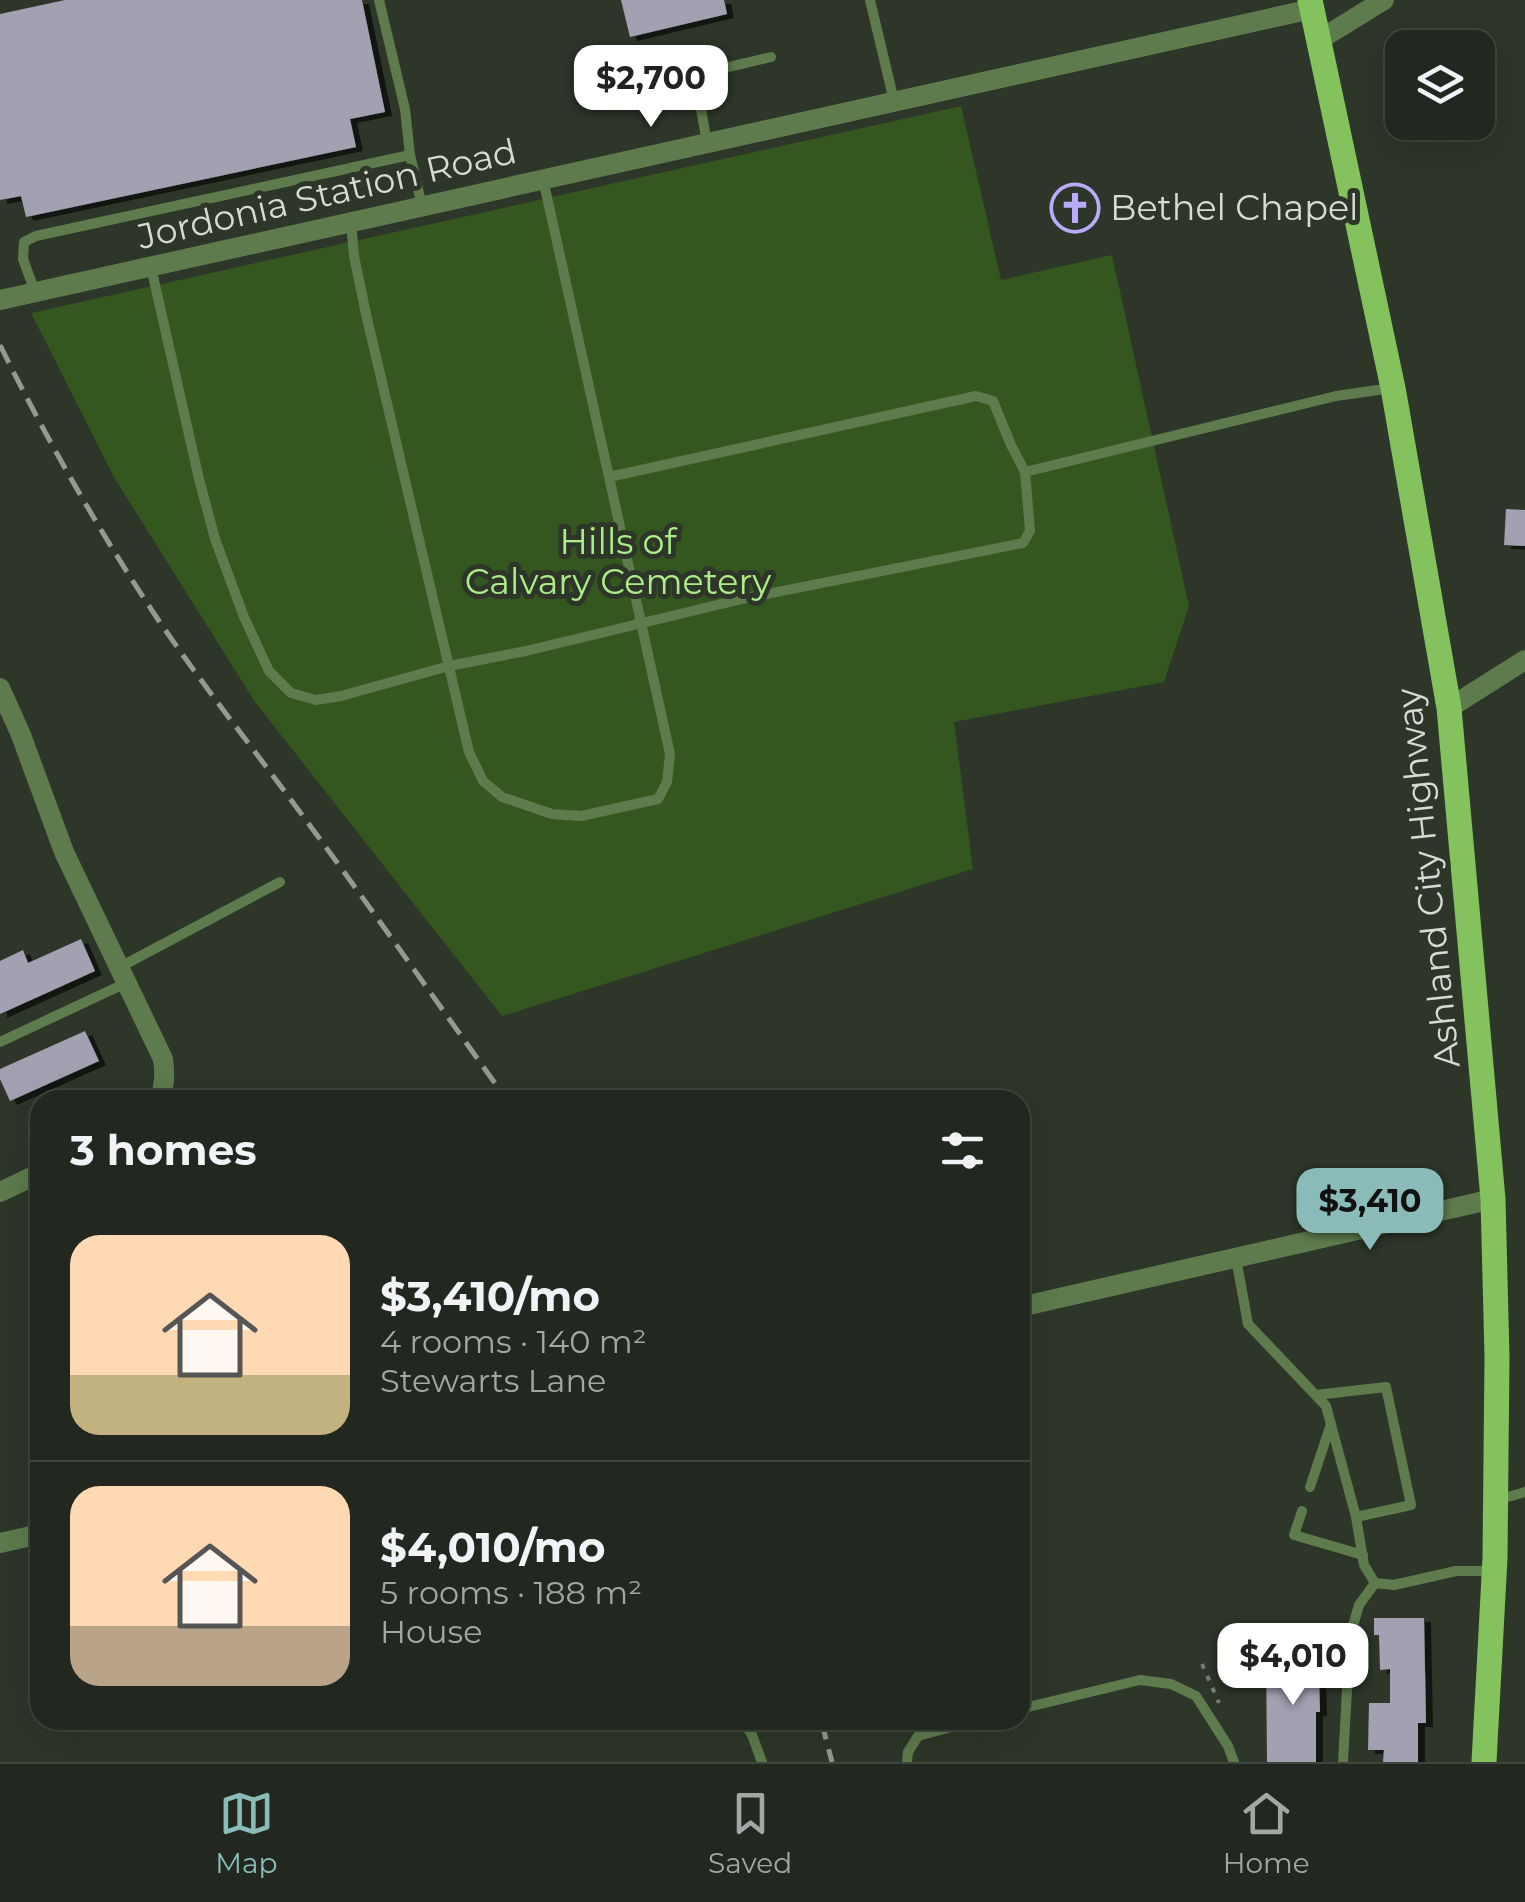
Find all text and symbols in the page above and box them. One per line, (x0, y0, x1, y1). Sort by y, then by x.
map controls (1385, 30, 1495, 140)
button: layers (1385, 30, 1495, 140)
pin: $2,700 (570, 45, 732, 130)
text: $2,700 (596, 58, 706, 97)
street label: Jordonia Station Road (132, 129, 520, 258)
church icon: Bethel Chapel (1049, 182, 1101, 234)
place label: Bethel Chapel (1110, 186, 1359, 229)
park label: Hills of Calvary Cemetery (465, 520, 771, 603)
street label: Ashland City Highway (1386, 686, 1469, 1070)
icon: filters (935, 1123, 990, 1178)
text: 3 homes (70, 1124, 256, 1176)
pin: $3,410 (1289, 1168, 1451, 1253)
text: $3,410 (1318, 1181, 1422, 1220)
text: $3,410/mo (380, 1270, 600, 1322)
icon: home (150, 1275, 270, 1395)
text: 4 rooms · 140 m² (380, 1322, 646, 1361)
text: Stewarts Lane (380, 1361, 606, 1400)
text: $4,010/mo (380, 1521, 605, 1573)
icon: home (150, 1526, 270, 1646)
text: 5 rooms · 188 m² (380, 1573, 642, 1612)
text: House (380, 1612, 483, 1651)
pin: $4,010 (1212, 1623, 1374, 1708)
text: $4,010 (1239, 1636, 1347, 1675)
tab: Map (215, 1786, 278, 1880)
tab: Saved (708, 1786, 792, 1880)
tab: Home (1223, 1786, 1310, 1880)

